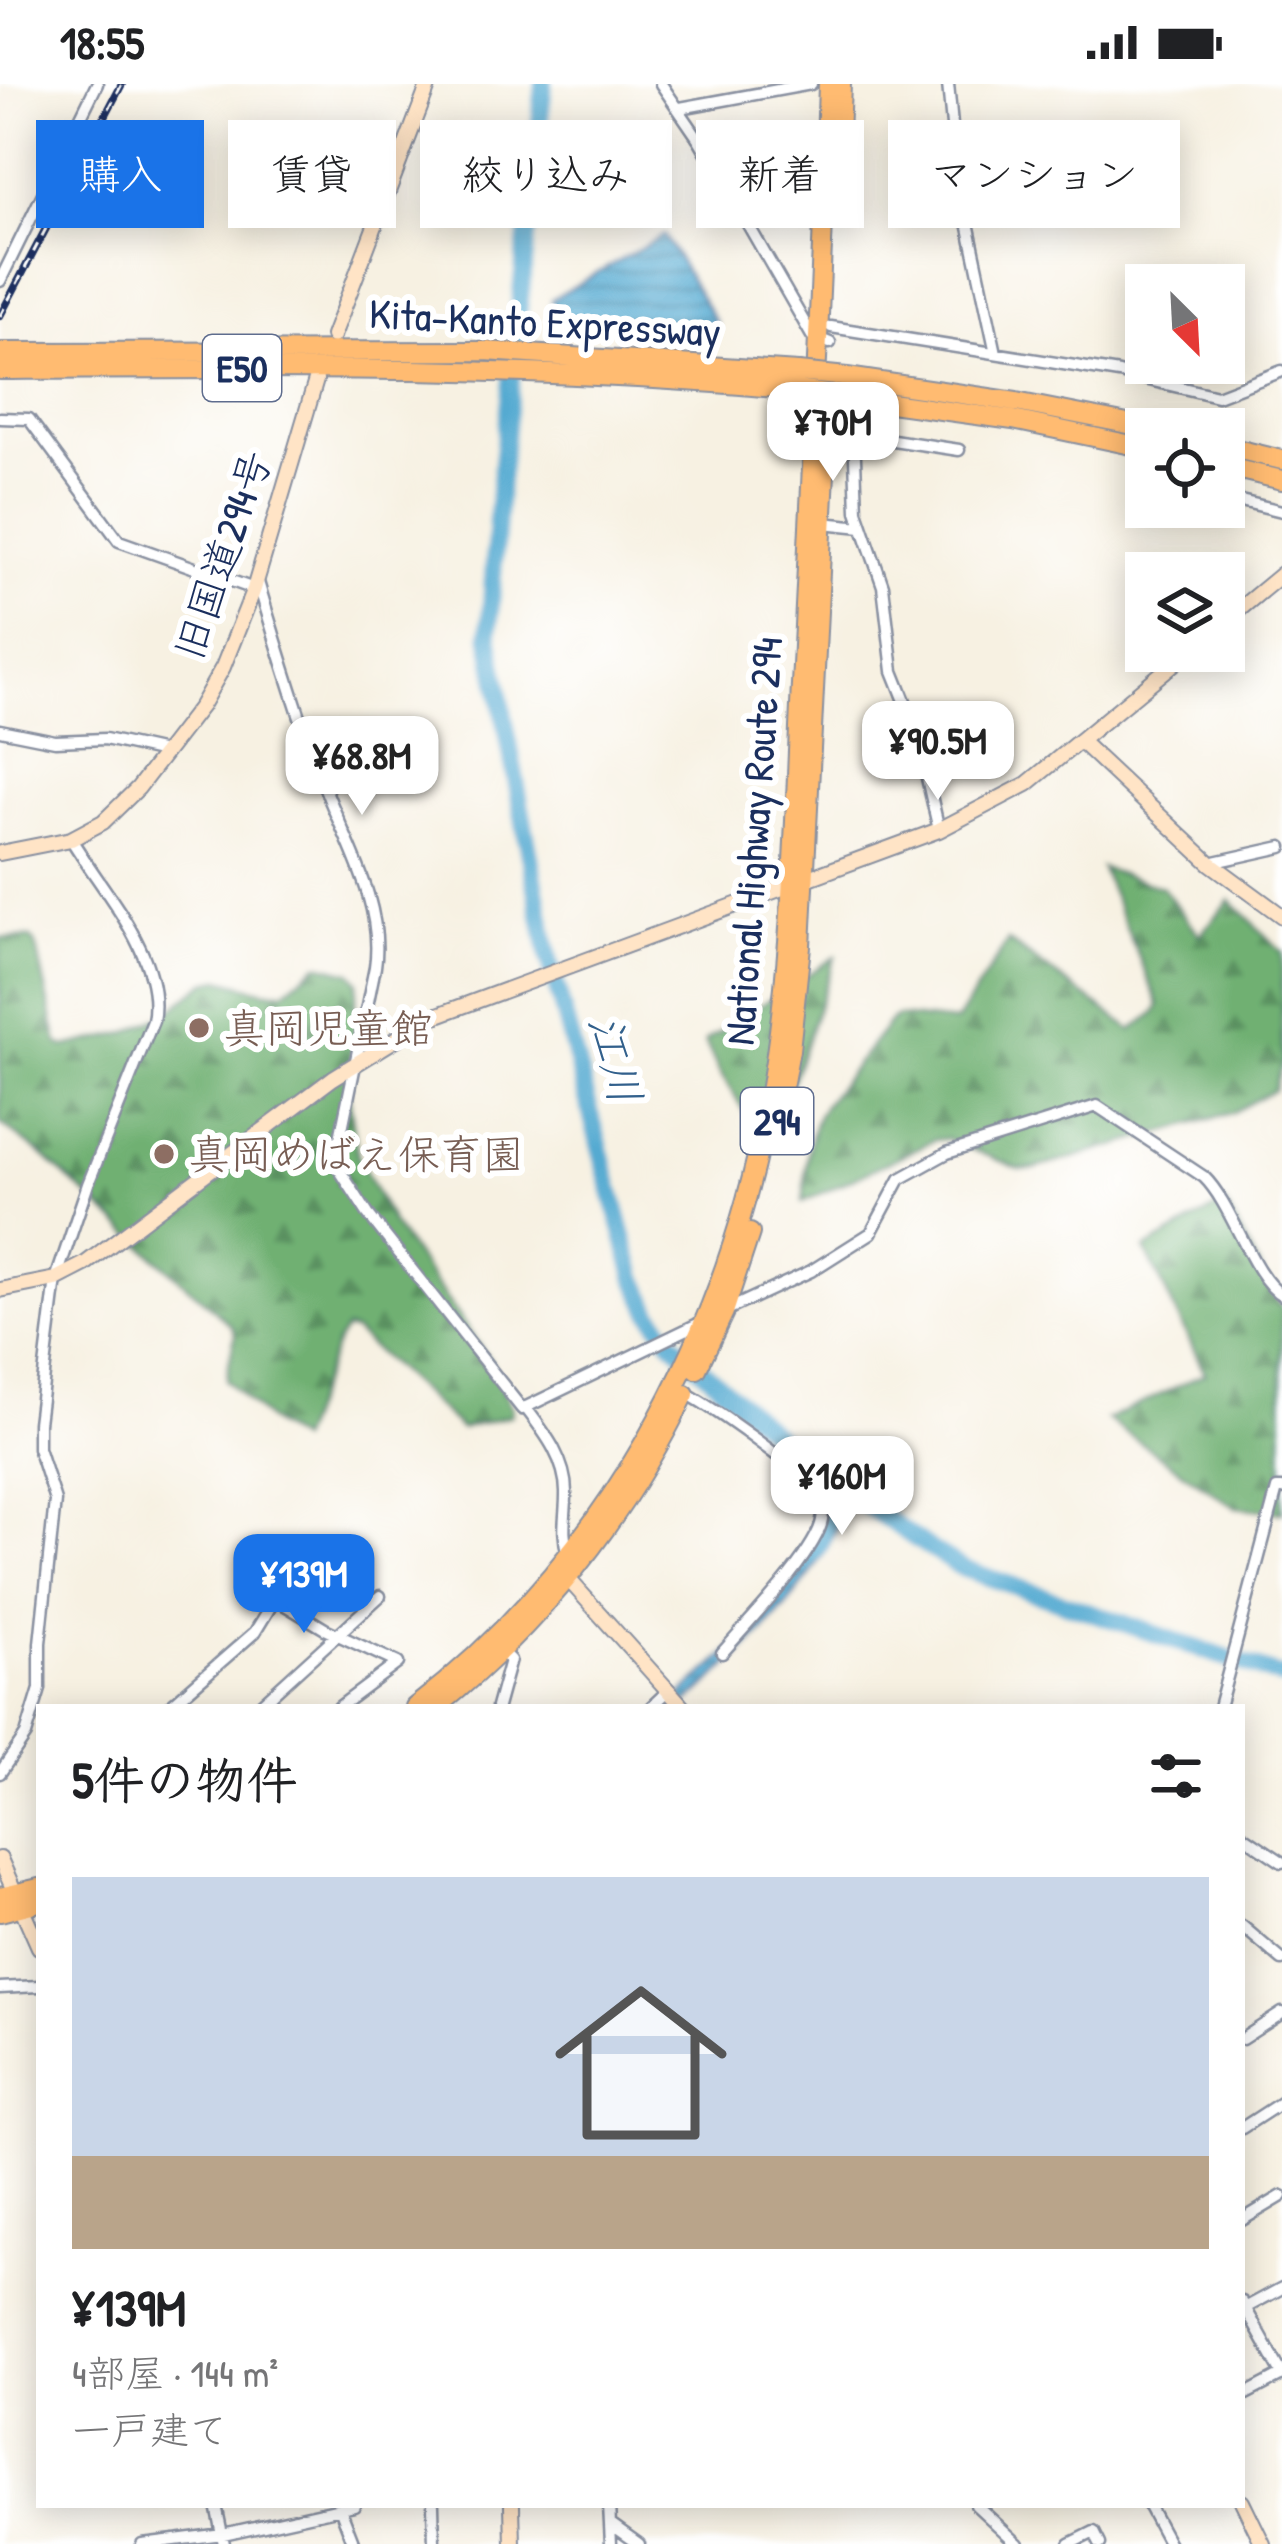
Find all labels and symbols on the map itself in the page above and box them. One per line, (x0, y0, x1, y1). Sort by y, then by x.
north arrow (1125, 264, 1245, 384)
street label: Kita-Kanto Expressway (368, 284, 722, 359)
road number: E50 (203, 335, 281, 401)
pin: ¥70M (762, 382, 904, 484)
street label: 旧国道294号 (159, 442, 284, 668)
street label: National Highway Route 294 (710, 635, 795, 1047)
pin: ¥90.5M (840, 701, 1036, 803)
pin: ¥68.8M (264, 716, 460, 818)
place label: 真岡児童館 (223, 999, 433, 1056)
water label: 江川 (575, 1008, 658, 1110)
marker: 真岡児童館 (186, 1015, 212, 1041)
road number: 294 (741, 1088, 813, 1154)
place label: 真岡めばえ保育園 (188, 1125, 524, 1182)
marker: 真岡めばえ保育園 (151, 1141, 177, 1167)
pin: ¥160M (758, 1436, 926, 1538)
pin: ¥139M (220, 1534, 388, 1636)

